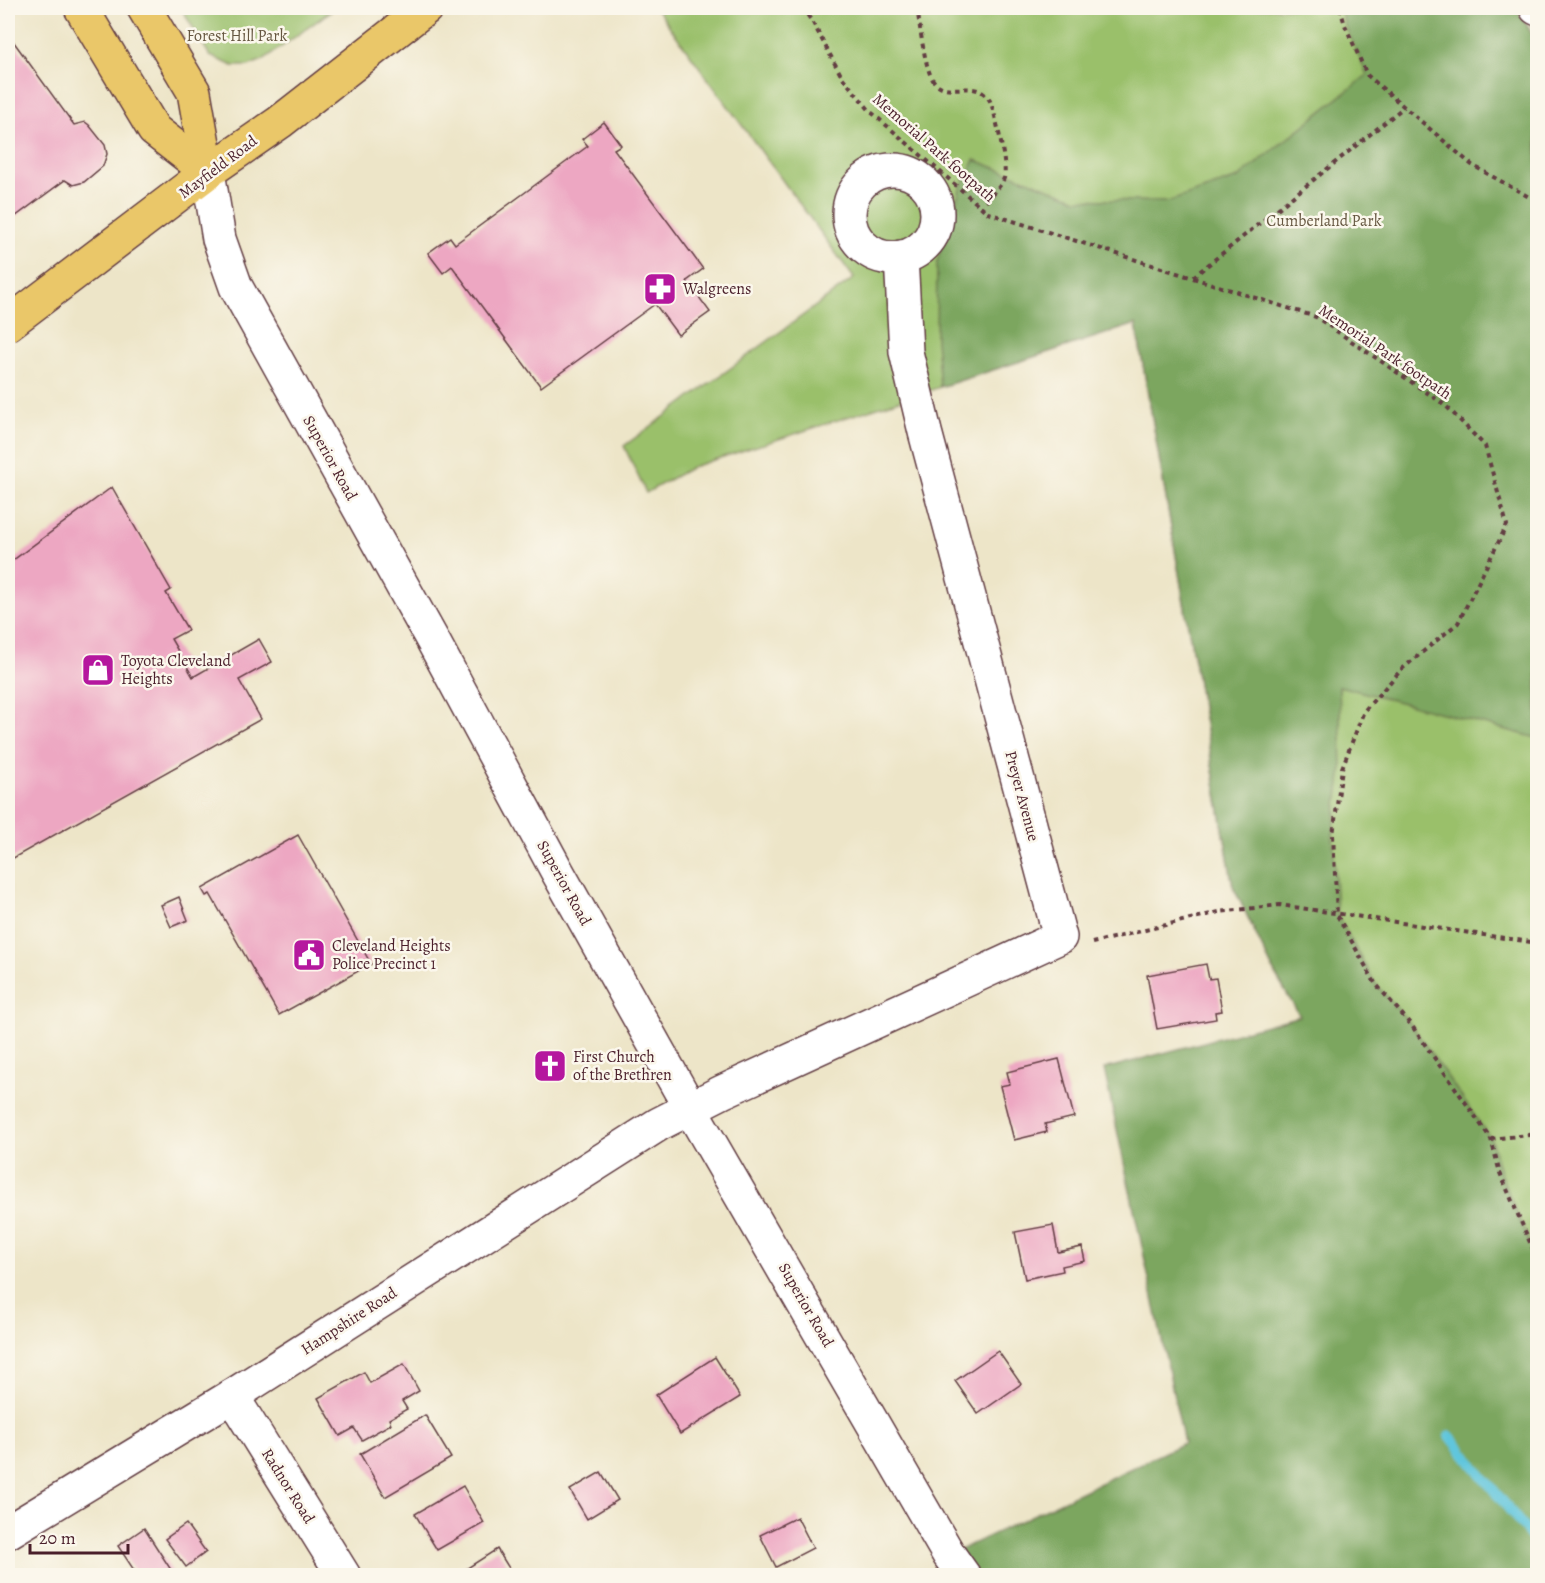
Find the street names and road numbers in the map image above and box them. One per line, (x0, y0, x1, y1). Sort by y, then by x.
street label: Memorial Park footpath (868, 89, 1000, 208)
street label: Mayfield Road (174, 130, 262, 204)
street label: Memorial Park footpath (1314, 299, 1456, 405)
street label: Superior Road (298, 412, 363, 505)
street label: Preyer Avenue (999, 748, 1045, 844)
street label: Superior Road (532, 837, 597, 930)
street label: Superior Road (773, 1259, 839, 1352)
street label: Hampshire Road (297, 1282, 401, 1360)
street label: Radnor Road (256, 1444, 320, 1528)

